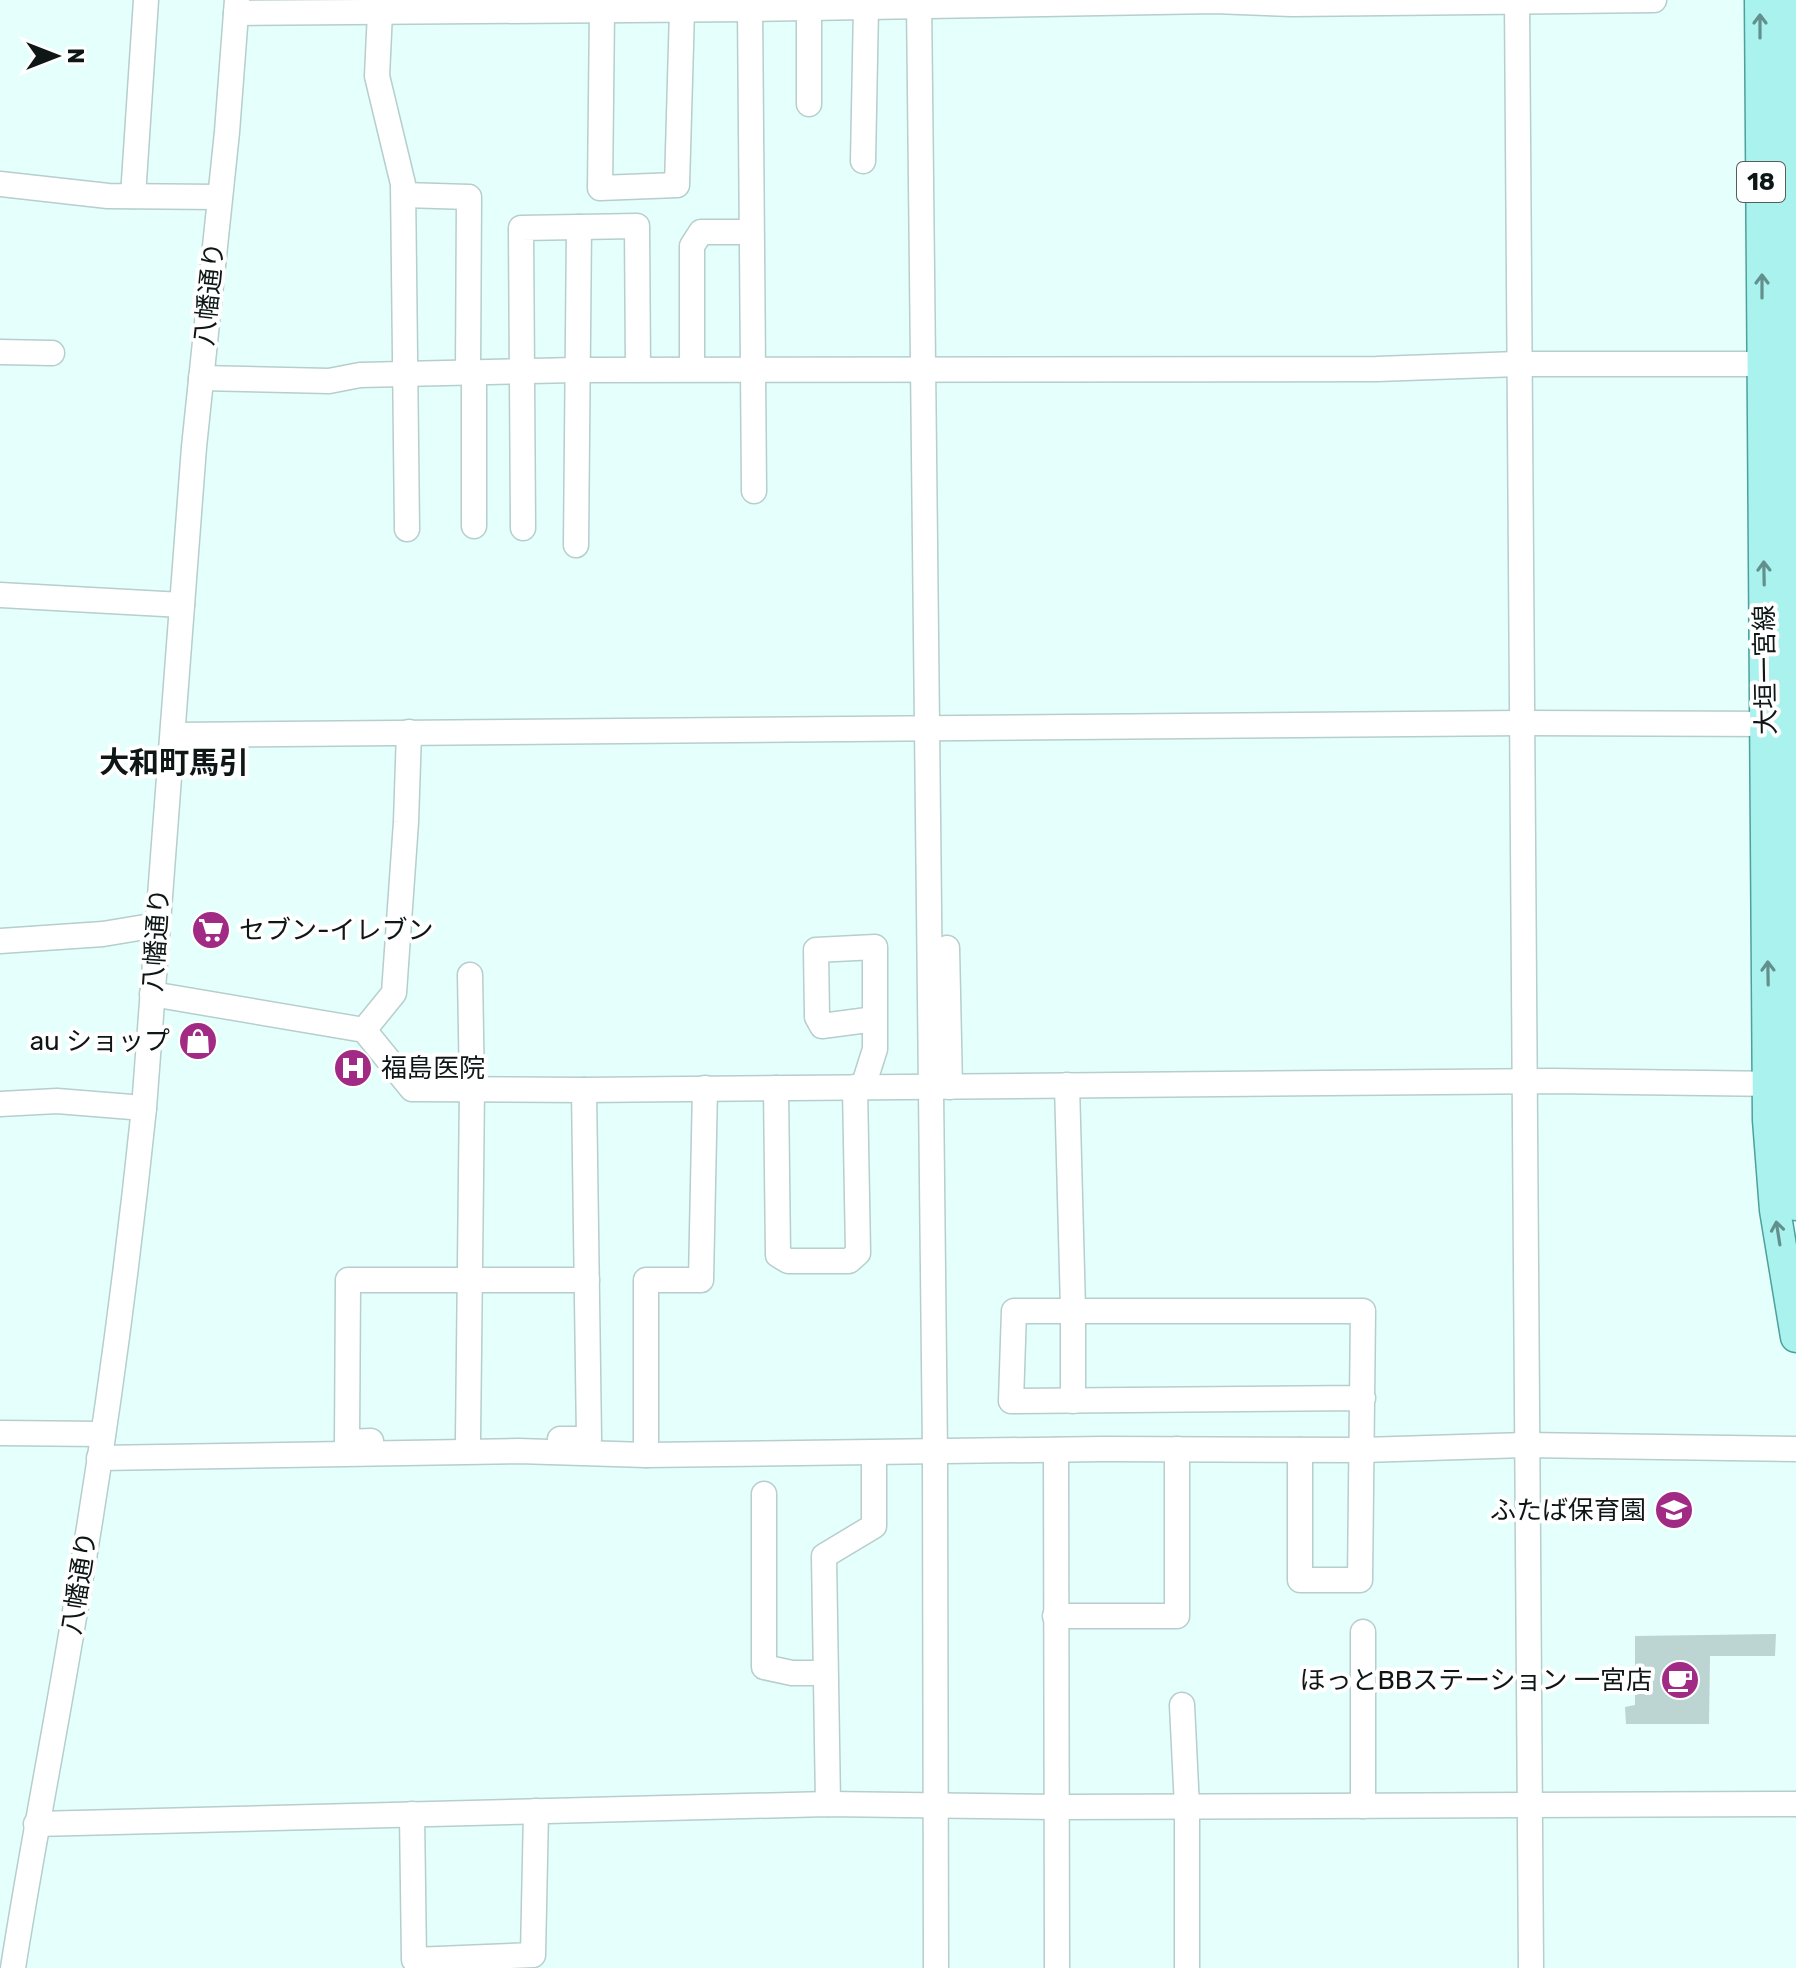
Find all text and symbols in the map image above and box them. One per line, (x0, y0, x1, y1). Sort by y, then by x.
one-way arrow (1752, 13, 1768, 40)
north arrow (16, 16, 96, 96)
text: N (62, 48, 89, 64)
road number: 18 (1737, 162, 1785, 202)
street label: 八幡通り (189, 241, 230, 347)
one-way arrow (1754, 273, 1770, 300)
one-way arrow (1756, 560, 1772, 587)
street label: 大垣一宮線 (1749, 605, 1782, 735)
district label: 大和町馬引 (99, 745, 249, 781)
street label: 八幡通り (137, 887, 176, 993)
supermarket icon: セブン-イレブン (190, 909, 232, 951)
place label: セブン-イレブン (239, 915, 434, 946)
one-way arrow (1760, 960, 1776, 987)
shop icon: au ショップ (177, 1020, 219, 1062)
place label: au ショップ (30, 1026, 170, 1057)
hospital icon: 福島医院 (332, 1047, 374, 1089)
place label: 福島医院 (381, 1053, 485, 1084)
one-way arrow (1770, 1221, 1785, 1246)
school or university icon: ふたば保育園 (1653, 1489, 1695, 1531)
place label: ふたば保育園 (1490, 1495, 1646, 1526)
street label: 八幡通り (56, 1529, 103, 1637)
cafe icon: ほっとBBステーション 一宮店 (1659, 1659, 1701, 1701)
place label: ほっとBBステーション 一宮店 (1299, 1665, 1652, 1696)

